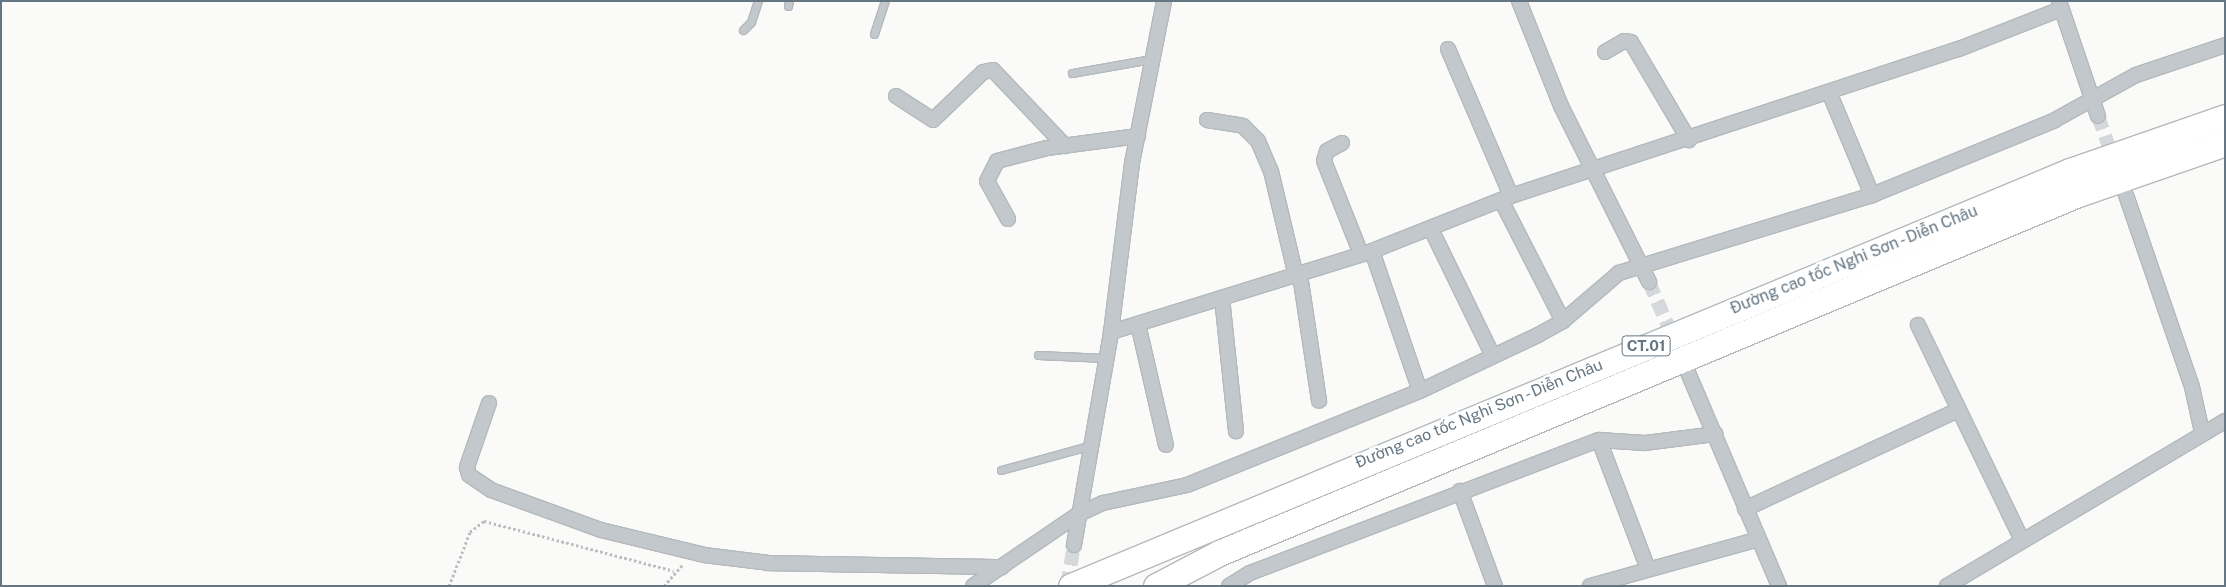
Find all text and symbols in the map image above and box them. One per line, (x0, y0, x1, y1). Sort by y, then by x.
street label: Đường cao tốc Nghi Sơn - Diễn Châu (1725, 201, 1983, 319)
road number: CT.01 (1621, 334, 1671, 358)
street label: Đường cao tốc Nghi Sơn - Diễn Châu (1350, 355, 1608, 473)

